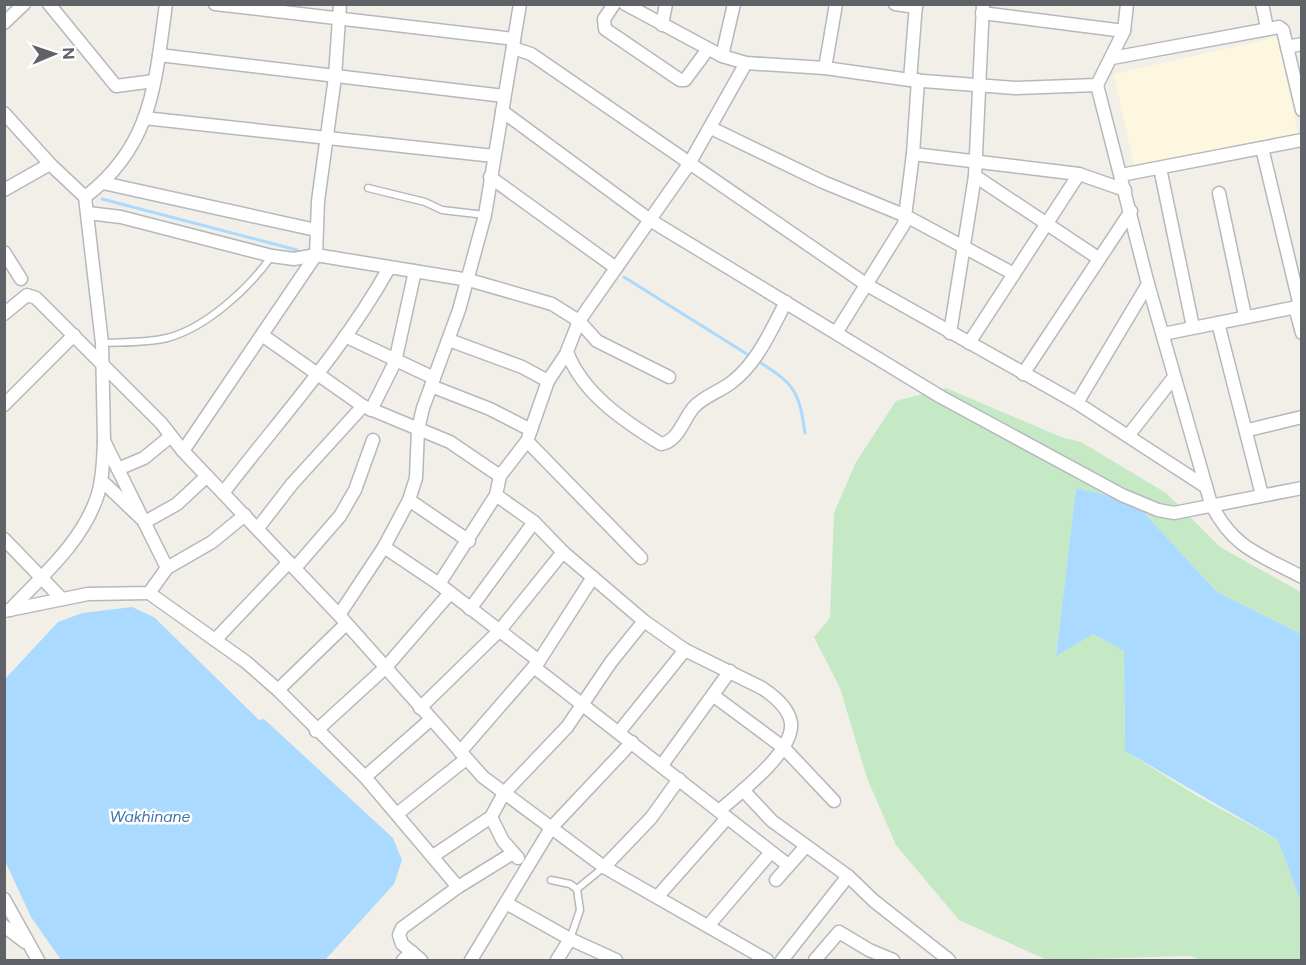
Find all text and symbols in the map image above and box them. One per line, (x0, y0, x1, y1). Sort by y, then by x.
north arrow (24, 24, 84, 84)
text: N (59, 47, 78, 60)
water label: Wakhinane (110, 807, 190, 826)

